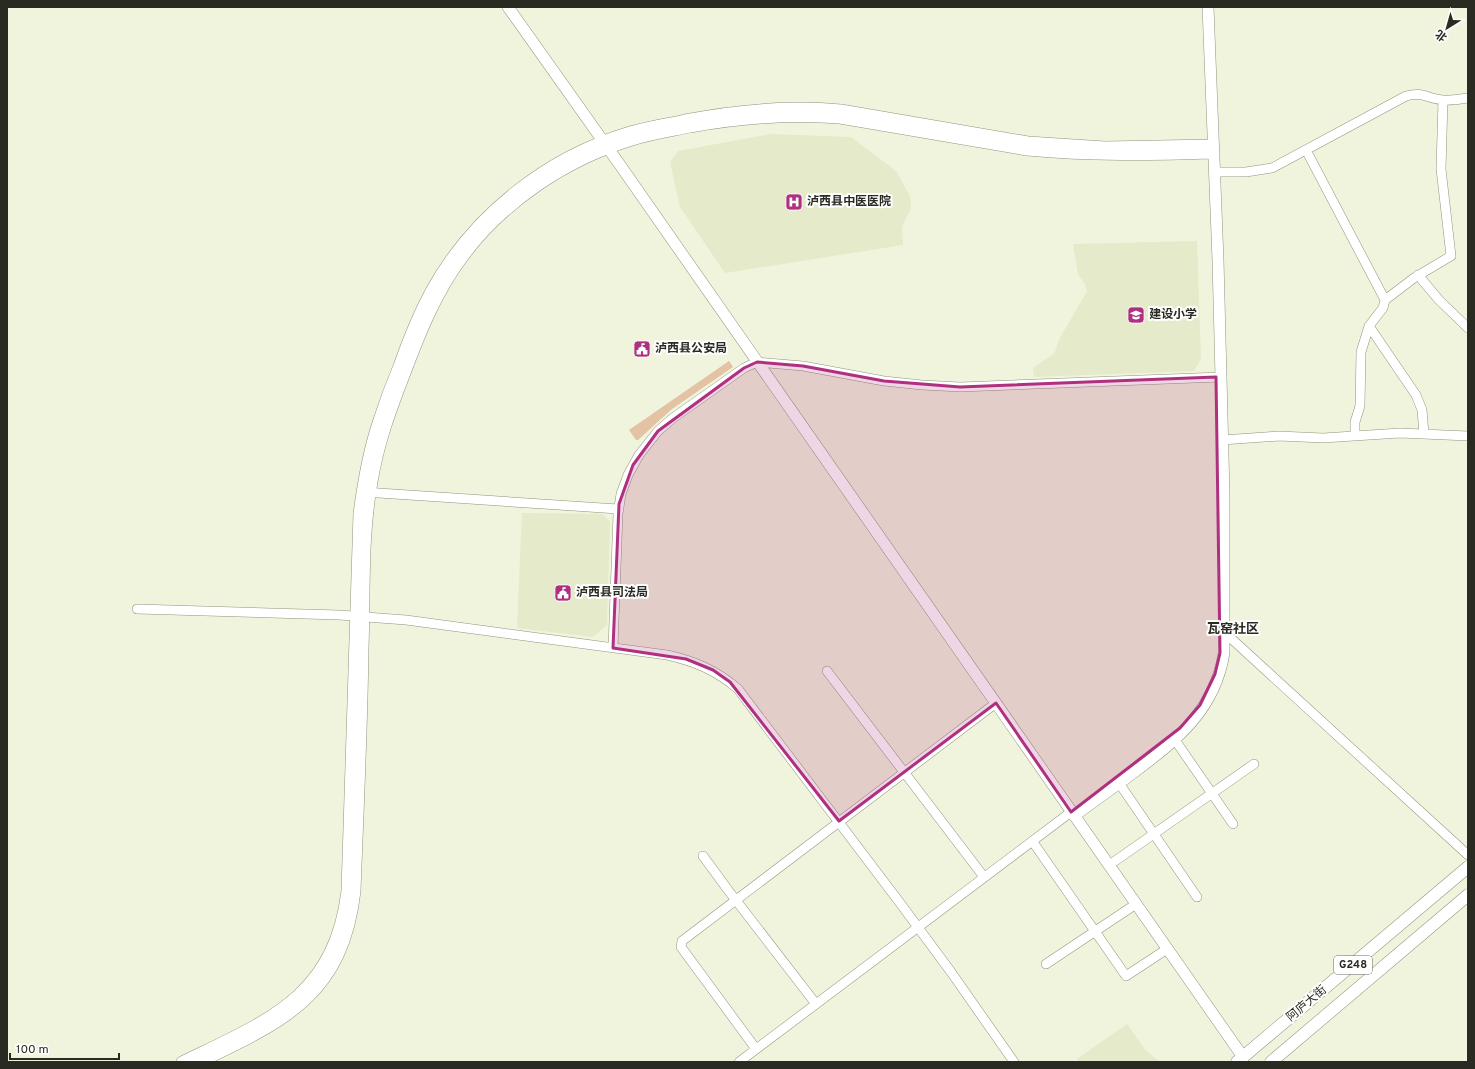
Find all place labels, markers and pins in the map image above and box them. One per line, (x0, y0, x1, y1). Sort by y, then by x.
hospital icon: 泸西县中医医院 (784, 192, 804, 212)
place label: 泸西县中医医院 (807, 194, 891, 210)
school or university icon: 建设小学 (1126, 305, 1146, 325)
place label: 建设小学 (1149, 307, 1197, 323)
public building icon: 泸西县公安局 (632, 339, 652, 359)
place label: 泸西县公安局 (655, 341, 727, 357)
public building icon: 泸西县司法局 (553, 583, 573, 603)
place label: 泸西县司法局 (576, 585, 648, 601)

